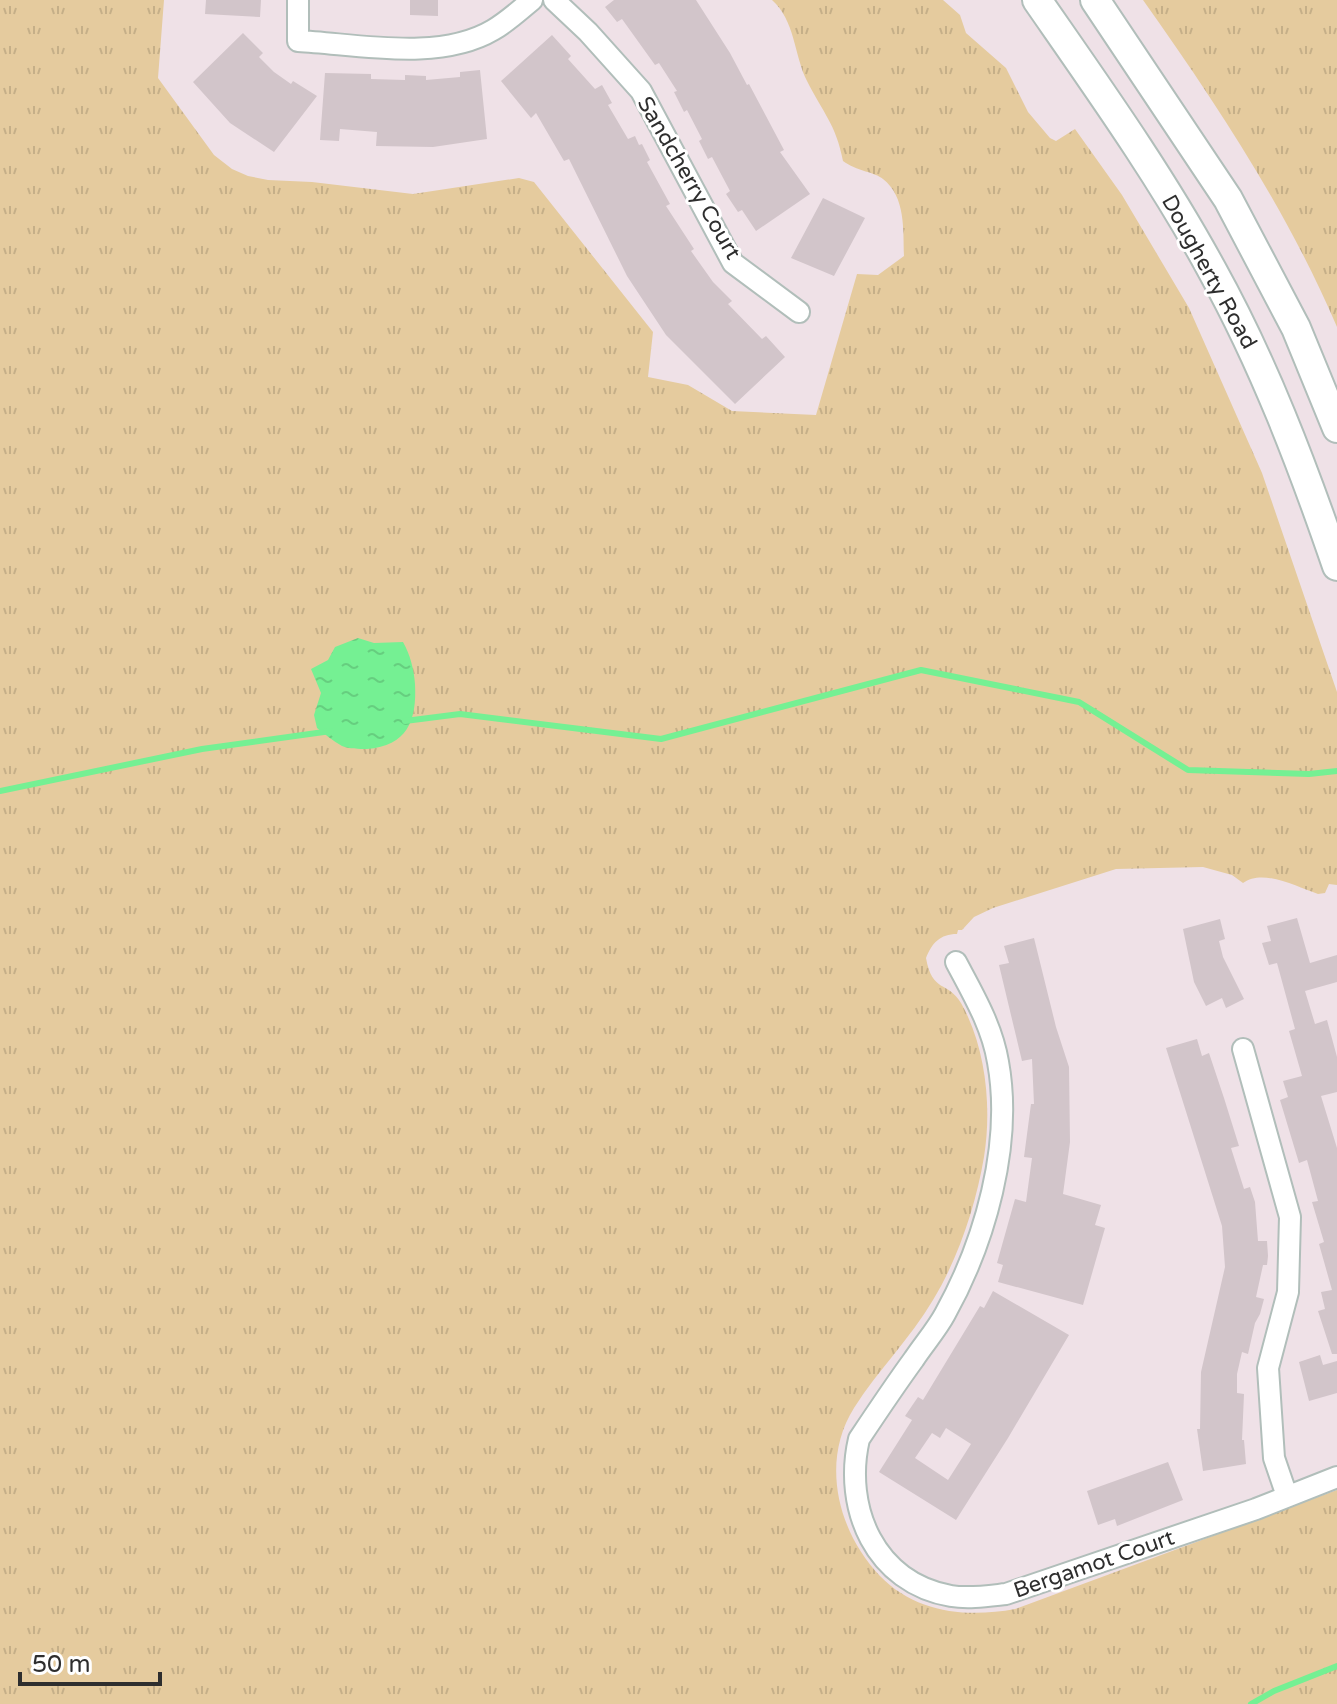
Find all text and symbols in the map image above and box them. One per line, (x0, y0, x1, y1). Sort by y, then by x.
street label: Sandcherry Court (632, 92, 746, 264)
street label: Dougherty Road (1156, 190, 1262, 354)
street label: Bergamot Court (1010, 1524, 1178, 1604)
scale bar (20, 1636, 160, 1686)
text: 50 m (32, 1650, 90, 1679)

